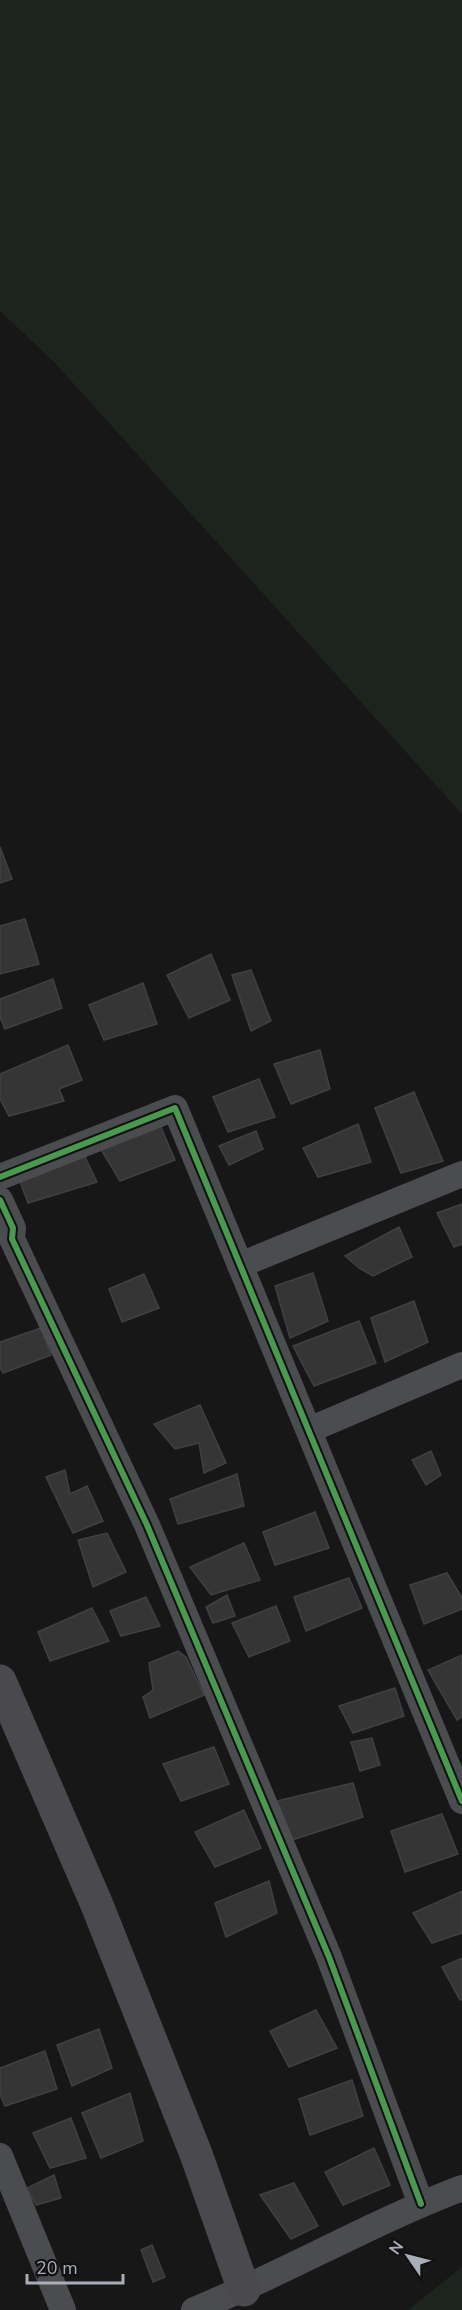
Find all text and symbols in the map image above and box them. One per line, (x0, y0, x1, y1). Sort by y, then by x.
north arrow (378, 2226, 438, 2286)
text: N (384, 2237, 409, 2259)
scale bar (27, 2247, 123, 2285)
text: 20 m (36, 2256, 78, 2280)

